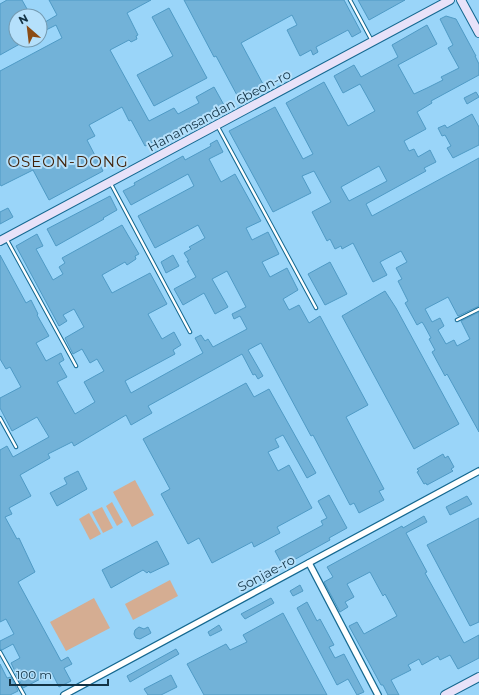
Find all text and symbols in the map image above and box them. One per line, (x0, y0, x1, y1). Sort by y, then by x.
north arrow (8, 8, 48, 48)
text: N (16, 11, 31, 27)
street label: Hanamsandan 6beon-ro (145, 65, 293, 155)
district label: OSEON-DONG (7, 152, 129, 171)
street label: Sonjae-ro (235, 551, 297, 595)
scale bar (10, 661, 108, 687)
text: 100 m (16, 667, 52, 682)

